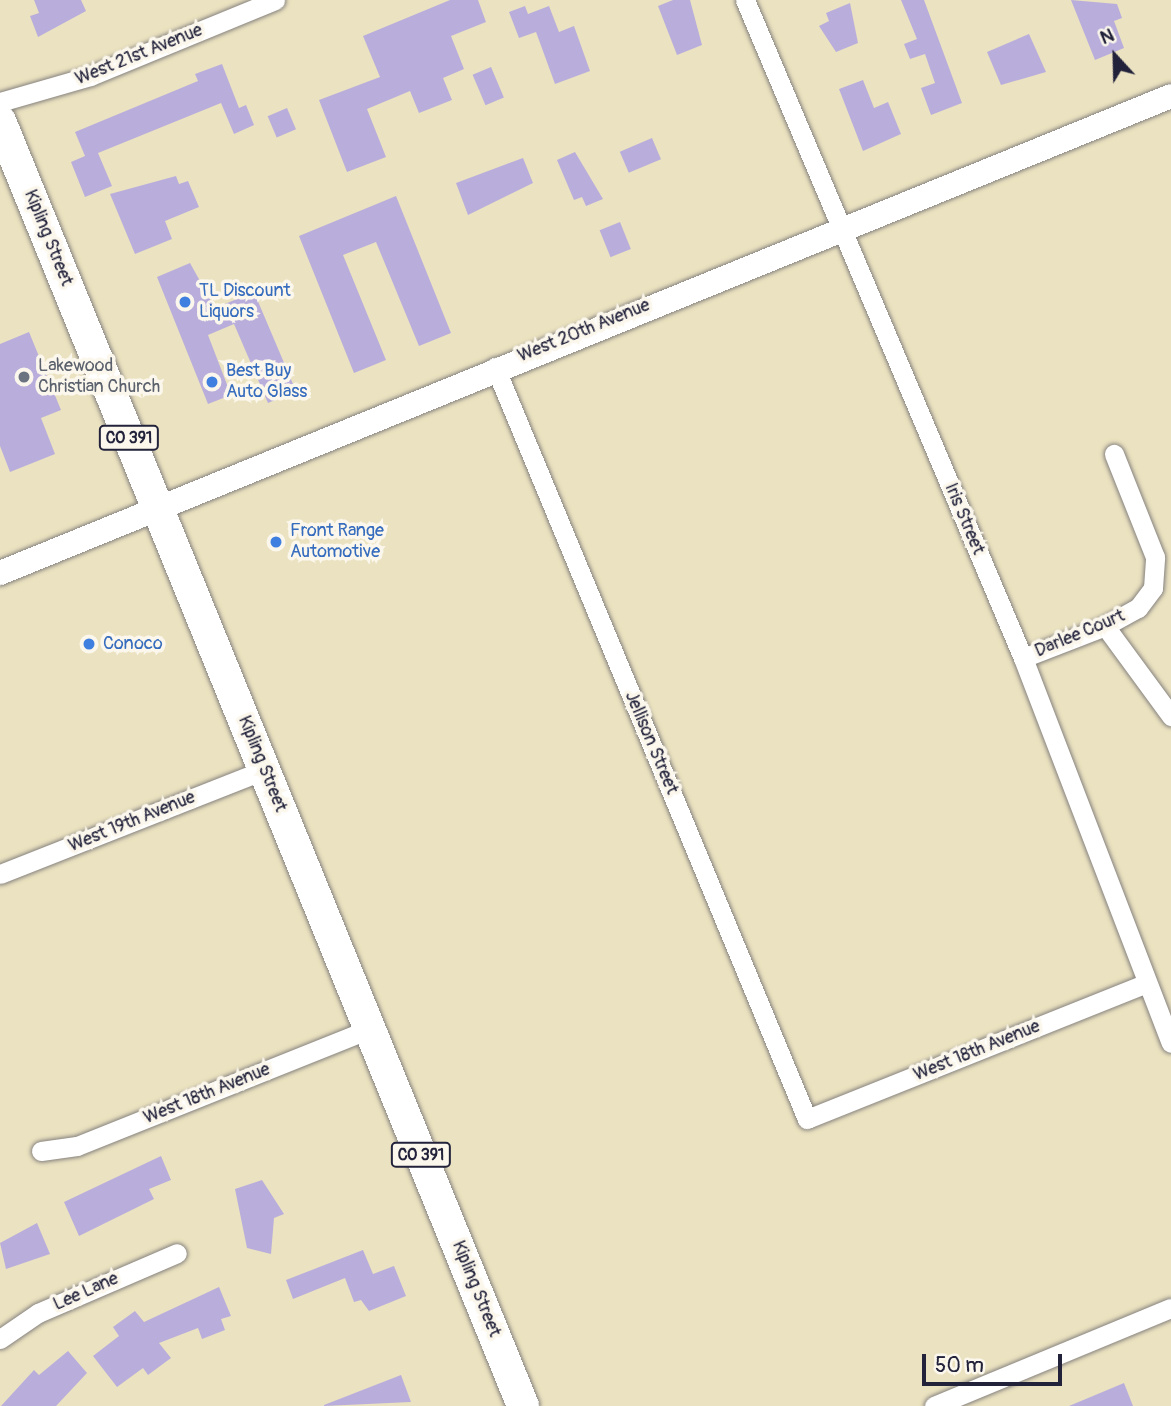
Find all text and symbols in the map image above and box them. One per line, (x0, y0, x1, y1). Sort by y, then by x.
street label: West 21st Avenue (72, 20, 206, 90)
north arrow (1080, 21, 1150, 91)
text: N (1097, 23, 1118, 50)
street label: Kipling Street (19, 187, 77, 289)
place label: TL Discount Liquors (199, 281, 291, 324)
marker: TL Discount Liquors (177, 294, 193, 310)
street label: West 20th Avenue (515, 295, 653, 367)
place label: Lakewood Christian Church (38, 356, 160, 398)
place label: Best Buy Auto Glass (226, 361, 307, 404)
marker: Lakewood Christian Church (16, 369, 32, 385)
marker: Best Buy Auto Glass (204, 374, 220, 390)
road number: CO 391 (97, 426, 160, 450)
street label: Iris Street (939, 480, 989, 558)
place label: Front Range Automotive (290, 521, 384, 564)
marker: Front Range Automotive (268, 534, 284, 550)
street label: Darlee Court (1032, 605, 1128, 663)
place label: Conoco (103, 633, 163, 655)
marker: Conoco (81, 636, 97, 652)
street label: Jellison Street (620, 688, 682, 798)
street label: Kipling Street (233, 713, 291, 815)
street label: West 19th Avenue (66, 787, 198, 857)
street label: West 18th Avenue (911, 1016, 1043, 1086)
street label: West 18th Avenue (141, 1059, 273, 1129)
road number: CO 391 (390, 1142, 452, 1168)
street label: Kipling Street (447, 1238, 505, 1340)
street label: Lee Lane (50, 1268, 122, 1316)
scale bar (926, 1340, 1066, 1384)
text: 50 m (935, 1352, 984, 1379)

